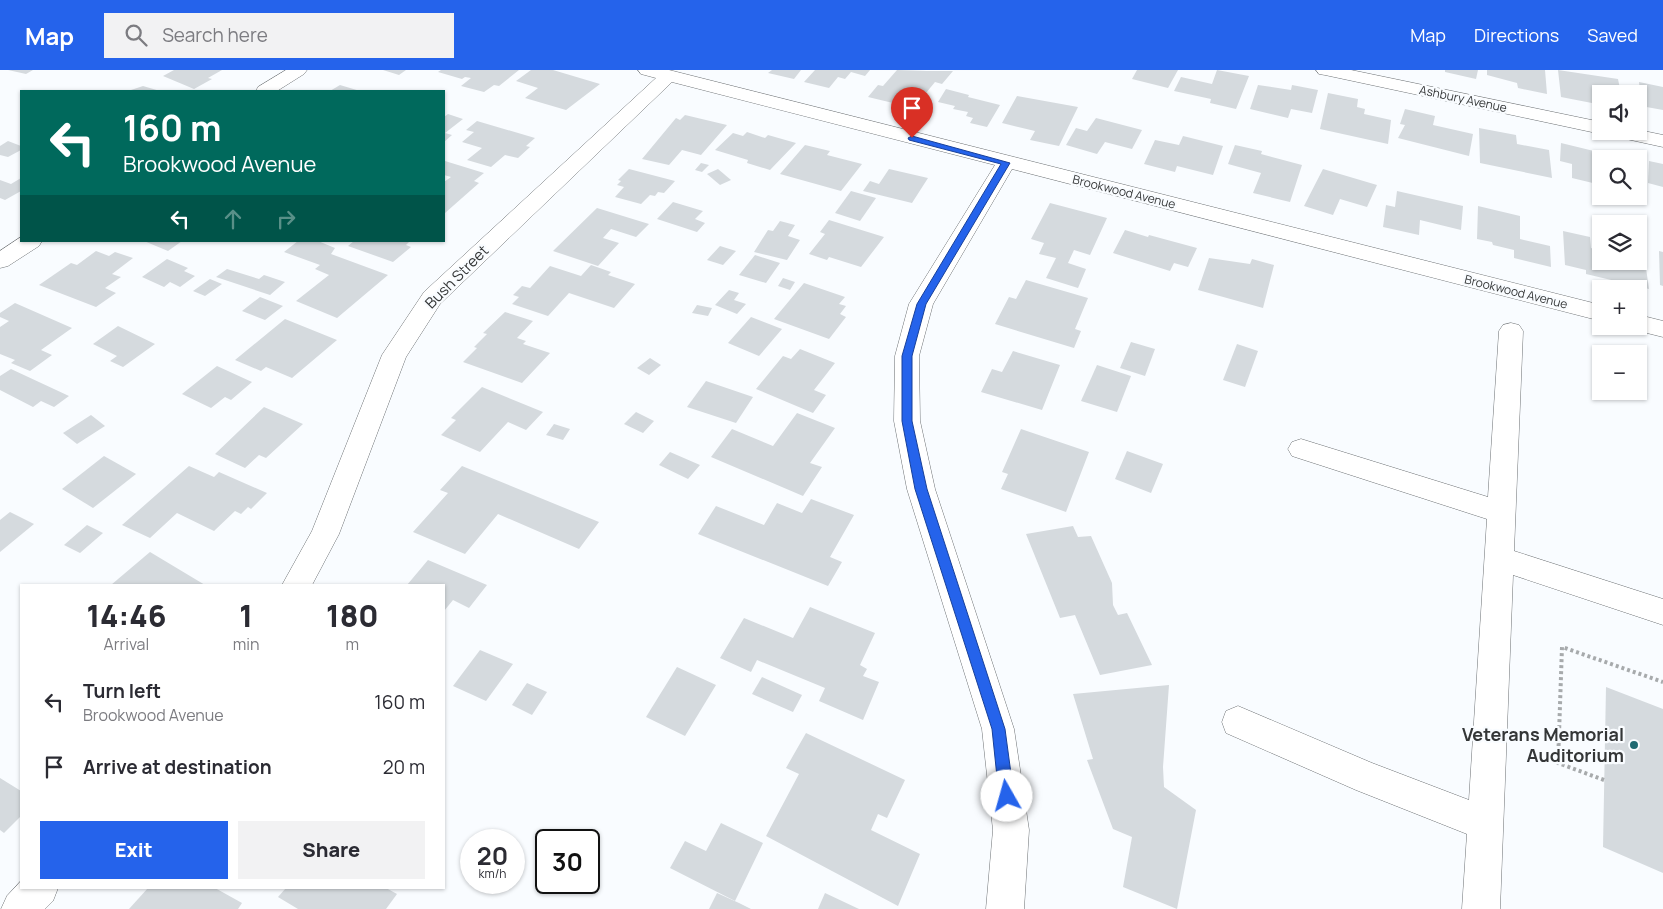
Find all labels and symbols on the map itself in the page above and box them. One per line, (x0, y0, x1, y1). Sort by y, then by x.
street label: Ashbury Avenue (1418, 81, 1509, 116)
pin (891, 87, 933, 138)
street label: Brookwood Avenue (1071, 171, 1177, 213)
street label: Bush Street (420, 240, 493, 313)
street label: Brookwood Avenue (1463, 271, 1569, 313)
place label: Veterans Memorial Auditorium (1462, 722, 1624, 767)
marker: Veterans Memorial Auditorium (1628, 739, 1640, 751)
position arrow (980, 769, 1032, 821)
speed limit sign: 30 (535, 829, 600, 894)

